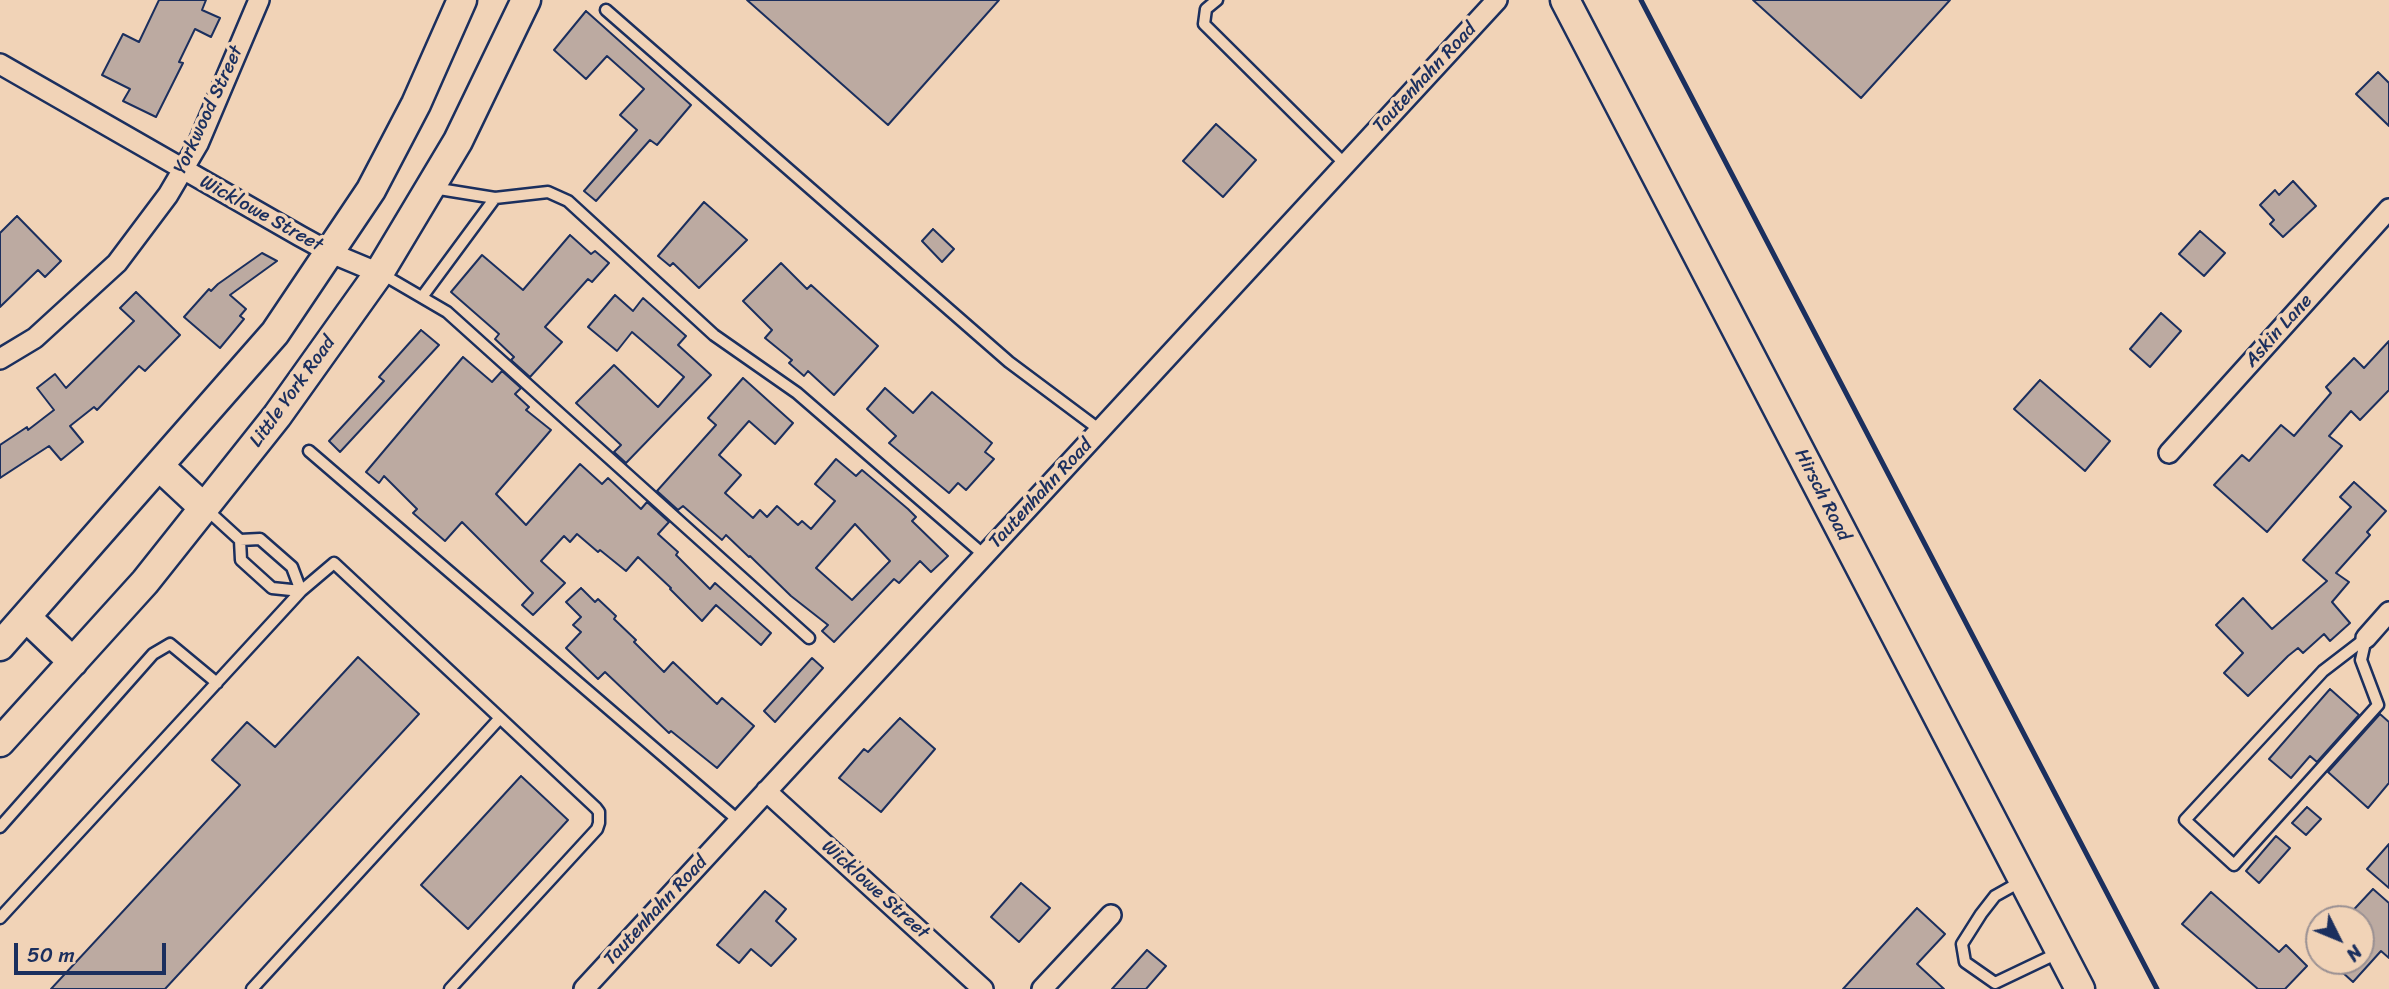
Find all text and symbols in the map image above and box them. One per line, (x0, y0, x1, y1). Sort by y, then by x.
street label: Tautenhahn Road (1368, 18, 1482, 138)
street label: Yorkwood Street (169, 42, 249, 178)
street label: Wicklowe Street (196, 171, 326, 257)
street label: Askin Lane (2240, 290, 2318, 372)
street label: Little York Road (245, 332, 341, 452)
street label: Tautenhahn Road (984, 434, 1098, 554)
street label: Hirsch Road (1789, 445, 1855, 545)
street label: Wicklowe Street (816, 836, 934, 944)
street label: Tautenhahn Road (599, 851, 713, 971)
north arrow (2305, 905, 2375, 975)
scale bar (18, 930, 170, 974)
text: 50 m (27, 936, 75, 974)
text: N (2338, 937, 2371, 969)

